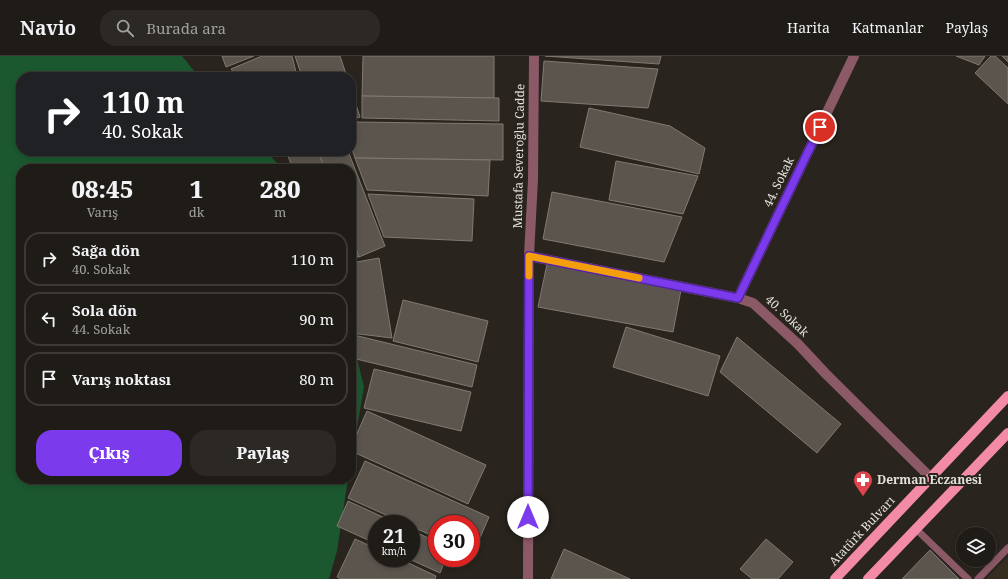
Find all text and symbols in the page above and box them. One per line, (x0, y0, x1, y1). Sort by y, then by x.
search box (100, 10, 380, 46)
text: Navio (20, 15, 76, 41)
icon: search (114, 17, 136, 39)
text: Burada ara (146, 18, 226, 38)
text: Harita (787, 18, 830, 37)
text: Katmanlar (852, 18, 923, 37)
text: Paylaş (945, 18, 988, 37)
text: 110 m (102, 83, 184, 121)
street label: Mustafa Severoğlu Cadde (509, 84, 528, 228)
icon: right (36, 88, 88, 140)
pin (803, 110, 837, 144)
icon: arrive (809, 116, 831, 138)
text: 40. Sokak (102, 119, 183, 143)
street label: 44. Sokak (759, 153, 798, 210)
text: 08:45 (71, 172, 133, 205)
text: 1 (190, 172, 203, 205)
text: 280 (260, 172, 301, 205)
text: Varış (87, 203, 118, 221)
text: dk (189, 203, 204, 221)
text: m (274, 203, 286, 221)
text: Sağa dön (72, 240, 140, 260)
icon: right (38, 248, 60, 270)
text: 110 m (291, 249, 334, 269)
text: 40. Sokak (72, 260, 130, 278)
street label: 40. Sokak (762, 291, 814, 341)
text: Sola dön (72, 300, 137, 320)
icon: left (38, 308, 60, 330)
text: 90 m (299, 309, 334, 329)
text: 44. Sokak (72, 320, 130, 338)
icon: arrive (38, 368, 60, 390)
text: Varış noktası (72, 369, 171, 389)
text: 80 m (299, 369, 334, 389)
button: Çıkış (36, 430, 182, 476)
button: Paylaş (190, 430, 336, 476)
pharmacy icon: Derman Eczanesi (852, 469, 874, 497)
place label: Derman Eczanesi (877, 471, 983, 488)
street label: Atatürk Bulvarı (825, 492, 898, 569)
position arrow (507, 496, 549, 538)
speed limit sign: 30 (428, 515, 480, 567)
text: 21 (383, 522, 405, 549)
map controls (956, 527, 996, 567)
button: layers (956, 527, 996, 567)
text: km/h (382, 544, 406, 558)

